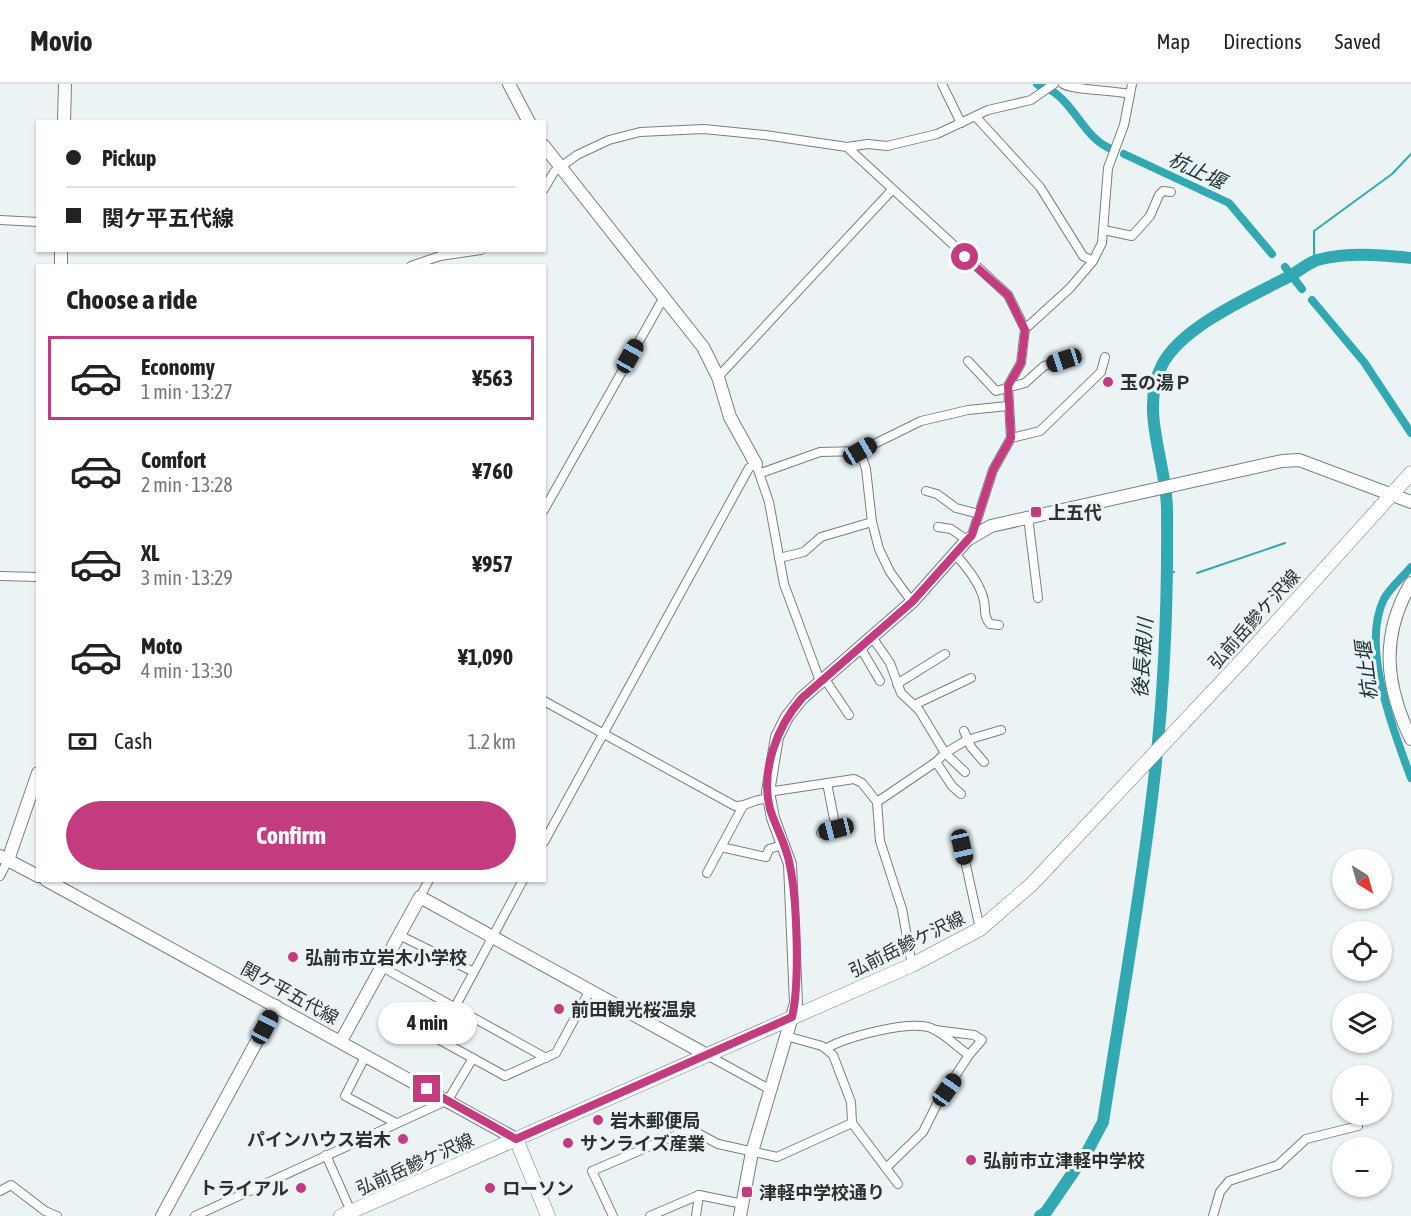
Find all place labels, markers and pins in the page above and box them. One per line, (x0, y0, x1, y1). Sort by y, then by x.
place label: 玉の湯Ｐ (1120, 372, 1192, 393)
marker: 玉の湯Ｐ (1101, 375, 1115, 389)
place label: 上五代 (1048, 502, 1102, 523)
marker: 上五代 (1029, 505, 1043, 519)
place label: 弘前市立岩木小学校 (305, 947, 467, 968)
marker: 弘前市立岩木小学校 (286, 950, 300, 964)
place label: 前田観光桜温泉 (571, 999, 697, 1020)
marker: 前田観光桜温泉 (552, 1002, 566, 1016)
place label: 岩木郵便局 (610, 1110, 700, 1131)
marker: 岩木郵便局 (591, 1113, 605, 1127)
place label: パインハウス岩木 (247, 1129, 391, 1150)
marker: パインハウス岩木 (396, 1132, 410, 1146)
place label: サンライズ産業 (580, 1133, 705, 1154)
marker: サンライズ産業 (561, 1136, 575, 1150)
place label: 弘前市立津軽中学校 (983, 1150, 1145, 1171)
marker: 弘前市立津軽中学校 (964, 1153, 978, 1167)
place label: トライアル (199, 1178, 289, 1199)
place label: ローソン (502, 1178, 574, 1199)
marker: トライアル (294, 1181, 308, 1195)
marker: ローソン (483, 1181, 497, 1195)
place label: 津軽中学校通り (759, 1182, 885, 1203)
marker: 津軽中学校通り (740, 1185, 754, 1199)

